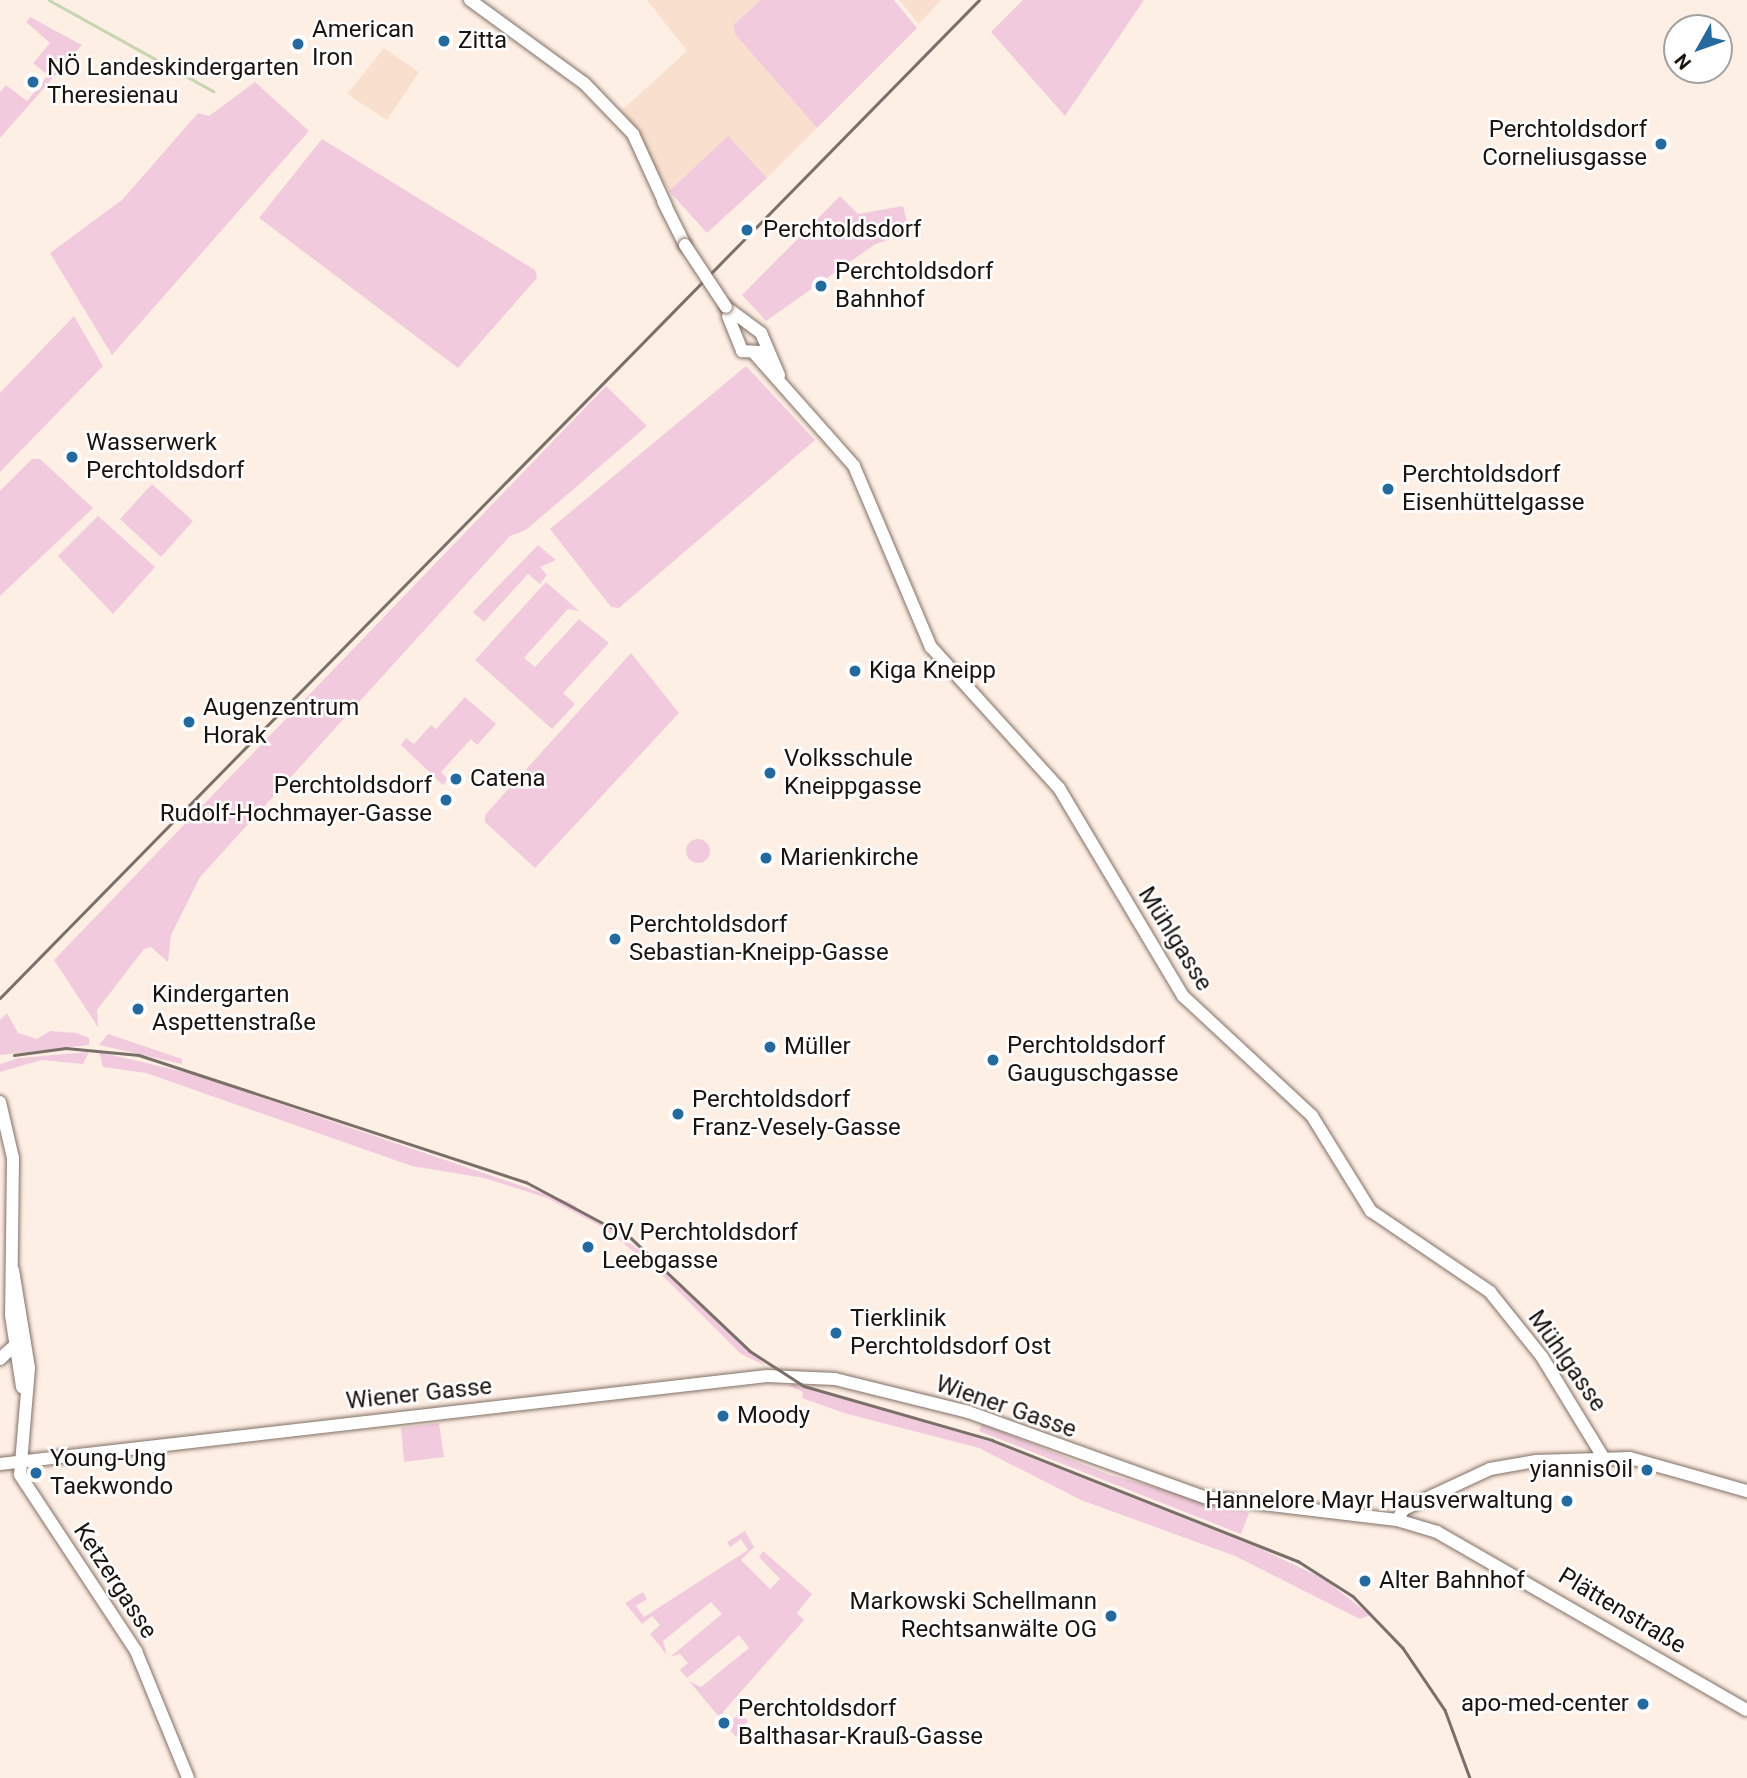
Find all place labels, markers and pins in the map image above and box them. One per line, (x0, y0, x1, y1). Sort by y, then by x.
place label: American Iron (312, 16, 414, 72)
place label: Zitta (458, 27, 507, 55)
marker: Zitta (436, 33, 452, 49)
marker: American Iron (290, 36, 306, 52)
place label: NÖ Landeskindergarten Theresienau (47, 54, 299, 110)
marker: NÖ Landeskindergarten Theresienau (25, 74, 41, 90)
place label: Perchtoldsdorf Corneliusgasse (1482, 116, 1647, 172)
marker: Perchtoldsdorf Corneliusgasse (1653, 136, 1669, 152)
place label: Perchtoldsdorf (763, 216, 921, 244)
marker: Perchtoldsdorf (737, 220, 757, 240)
place label: Perchtoldsdorf Bahnhof (835, 258, 993, 314)
marker: Perchtoldsdorf Bahnhof (813, 278, 829, 294)
place label: Wasserwerk Perchtoldsdorf (86, 429, 244, 485)
marker: Wasserwerk Perchtoldsdorf (64, 449, 80, 465)
place label: Perchtoldsdorf Eisenhüttelgasse (1402, 461, 1585, 517)
marker: Perchtoldsdorf Eisenhüttelgasse (1380, 481, 1396, 497)
place label: Kiga Kneipp (869, 657, 996, 685)
marker: Kiga Kneipp (847, 663, 863, 679)
place label: Augenzentrum Horak (203, 694, 359, 750)
marker: Augenzentrum Horak (181, 714, 197, 730)
place label: Volksschule Kneippgasse (784, 745, 922, 801)
place label: Catena (470, 765, 546, 793)
marker: Volksschule Kneippgasse (762, 765, 778, 781)
marker: Catena (448, 771, 464, 787)
place label: Perchtoldsdorf Rudolf-Hochmayer-Gasse (160, 772, 432, 828)
marker: Perchtoldsdorf Rudolf-Hochmayer-Gasse (438, 792, 454, 808)
place label: Marienkirche (780, 844, 918, 872)
marker: Marienkirche (758, 850, 774, 866)
place label: Perchtoldsdorf Sebastian-Kneipp-Gasse (629, 911, 889, 967)
marker: Perchtoldsdorf Sebastian-Kneipp-Gasse (607, 931, 623, 947)
place label: Kindergarten Aspettenstraße (152, 981, 316, 1037)
marker: Kindergarten Aspettenstraße (130, 1001, 146, 1017)
place label: Perchtoldsdorf Gauguschgasse (1007, 1032, 1179, 1088)
place label: Müller (784, 1033, 851, 1061)
marker: Müller (762, 1039, 778, 1055)
marker: Perchtoldsdorf Gauguschgasse (985, 1052, 1001, 1068)
place label: Perchtoldsdorf Franz-Vesely-Gasse (692, 1086, 901, 1142)
marker: Perchtoldsdorf Franz-Vesely-Gasse (670, 1106, 686, 1122)
place label: OV Perchtoldsdorf Leebgasse (602, 1219, 798, 1275)
marker: OV Perchtoldsdorf Leebgasse (580, 1239, 596, 1255)
place label: Tierklinik Perchtoldsdorf Ost (850, 1305, 1051, 1361)
marker: Tierklinik Perchtoldsdorf Ost (828, 1325, 844, 1341)
place label: Moody (737, 1402, 810, 1430)
marker: Moody (715, 1408, 731, 1424)
place label: Young-Ung Taekwondo (50, 1445, 173, 1501)
place label: yiannisOil (1530, 1456, 1633, 1484)
marker: yiannisOil (1639, 1462, 1655, 1478)
marker: Young-Ung Taekwondo (28, 1465, 44, 1481)
place label: Hannelore Mayr Hausverwaltung (1205, 1487, 1553, 1515)
marker: Hannelore Mayr Hausverwaltung (1559, 1493, 1575, 1509)
place label: Alter Bahnhof (1379, 1567, 1525, 1595)
marker: Alter Bahnhof (1357, 1573, 1373, 1589)
place label: Markowski Schellmann Rechtsanwälte OG (850, 1588, 1097, 1644)
marker: Markowski Schellmann Rechtsanwälte OG (1103, 1608, 1119, 1624)
place label: apo-med-center (1461, 1690, 1629, 1718)
place label: Perchtoldsdorf Balthasar-Krauß-Gasse (738, 1695, 983, 1751)
marker: apo-med-center (1635, 1696, 1651, 1712)
marker: Perchtoldsdorf Balthasar-Krauß-Gasse (716, 1715, 732, 1731)

